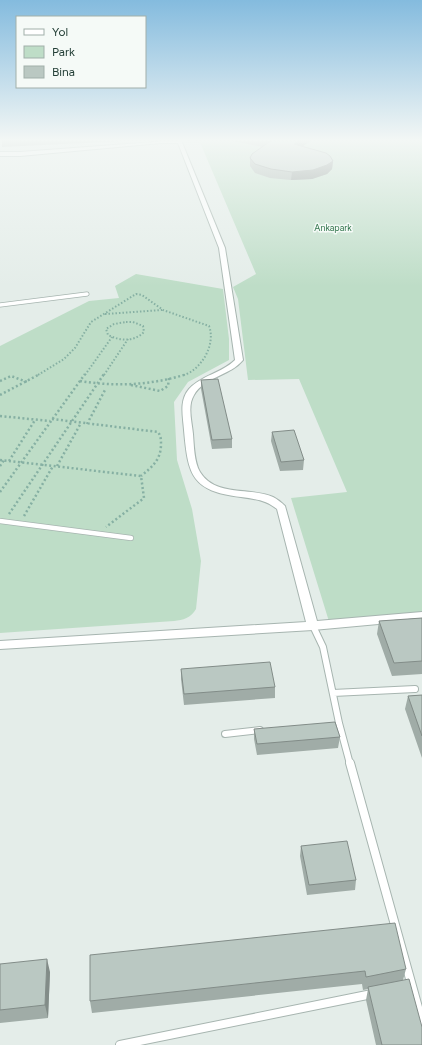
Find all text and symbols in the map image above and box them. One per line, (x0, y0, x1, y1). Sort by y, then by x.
legend (16, 16, 146, 88)
text: Yol (52, 25, 68, 39)
text: Park (52, 45, 75, 59)
text: Bina (52, 65, 75, 79)
park label: Ankapark (314, 222, 352, 233)

